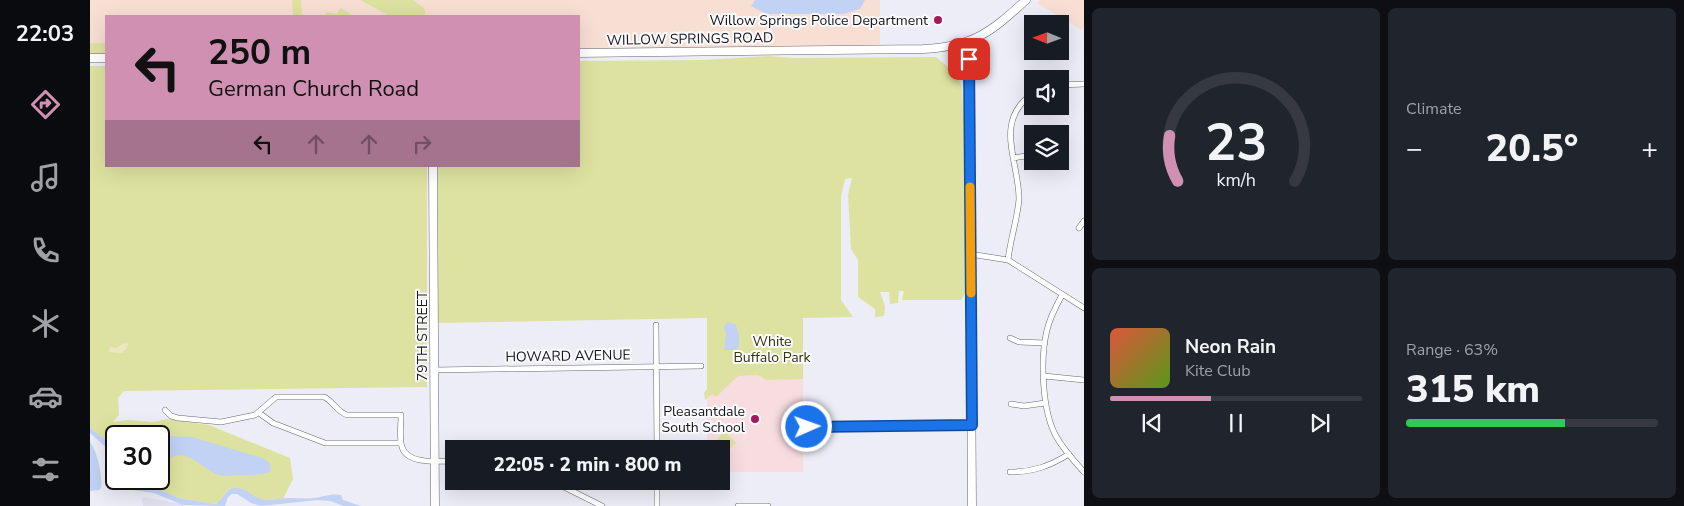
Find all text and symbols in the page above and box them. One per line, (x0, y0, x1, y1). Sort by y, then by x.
place label: Willow Springs Police Department (709, 11, 928, 30)
marker: Willow Springs Police Department (932, 14, 944, 26)
north arrow (1024, 15, 1069, 60)
map controls (1024, 15, 1069, 170)
text: 22:03 (16, 19, 74, 49)
street label: WILLOW SPRINGS ROAD (606, 28, 774, 50)
text: 250 m (208, 29, 311, 76)
icon: left (125, 35, 190, 100)
pin (948, 38, 990, 80)
icon: arrive (955, 45, 983, 73)
button: sound (1024, 70, 1069, 115)
text: German Church Road (208, 74, 419, 104)
icon: directions (28, 87, 63, 122)
text: Climate (1406, 98, 1461, 120)
text: 23 (1205, 107, 1267, 178)
text: 20.5° (1486, 123, 1578, 174)
button: layers (1024, 125, 1069, 170)
icon: left (249, 130, 277, 158)
icon: ahead (302, 130, 330, 158)
icon: ahead (355, 130, 383, 158)
icon: right (408, 130, 436, 158)
text: − (1406, 130, 1423, 168)
text: + (1641, 130, 1658, 168)
icon: music (28, 160, 63, 195)
text: km/h (1216, 168, 1256, 192)
icon: phone (28, 233, 63, 268)
street label: 79TH STREET (413, 290, 432, 381)
icon: climate (28, 306, 63, 341)
park label: White Buffalo Park (733, 332, 812, 367)
text: Neon Rain (1185, 334, 1276, 360)
text: Range · 63% (1406, 339, 1498, 361)
street label: HOWARD AVENUE (505, 345, 631, 367)
text: Kite Club (1185, 360, 1251, 382)
text: 315 km (1406, 364, 1540, 415)
icon: car (28, 379, 63, 414)
position arrow (780, 400, 832, 452)
place label: Pleasantdale South School (662, 402, 746, 437)
icon: previous (1138, 409, 1166, 437)
icon: pause (1222, 409, 1250, 437)
icon: next (1306, 409, 1334, 437)
marker: Pleasantdale South School (749, 413, 761, 425)
speed limit sign: 30 (105, 425, 170, 490)
icon: filters (28, 452, 63, 487)
text: 22:05 · 2 min · 800 m (494, 452, 681, 478)

